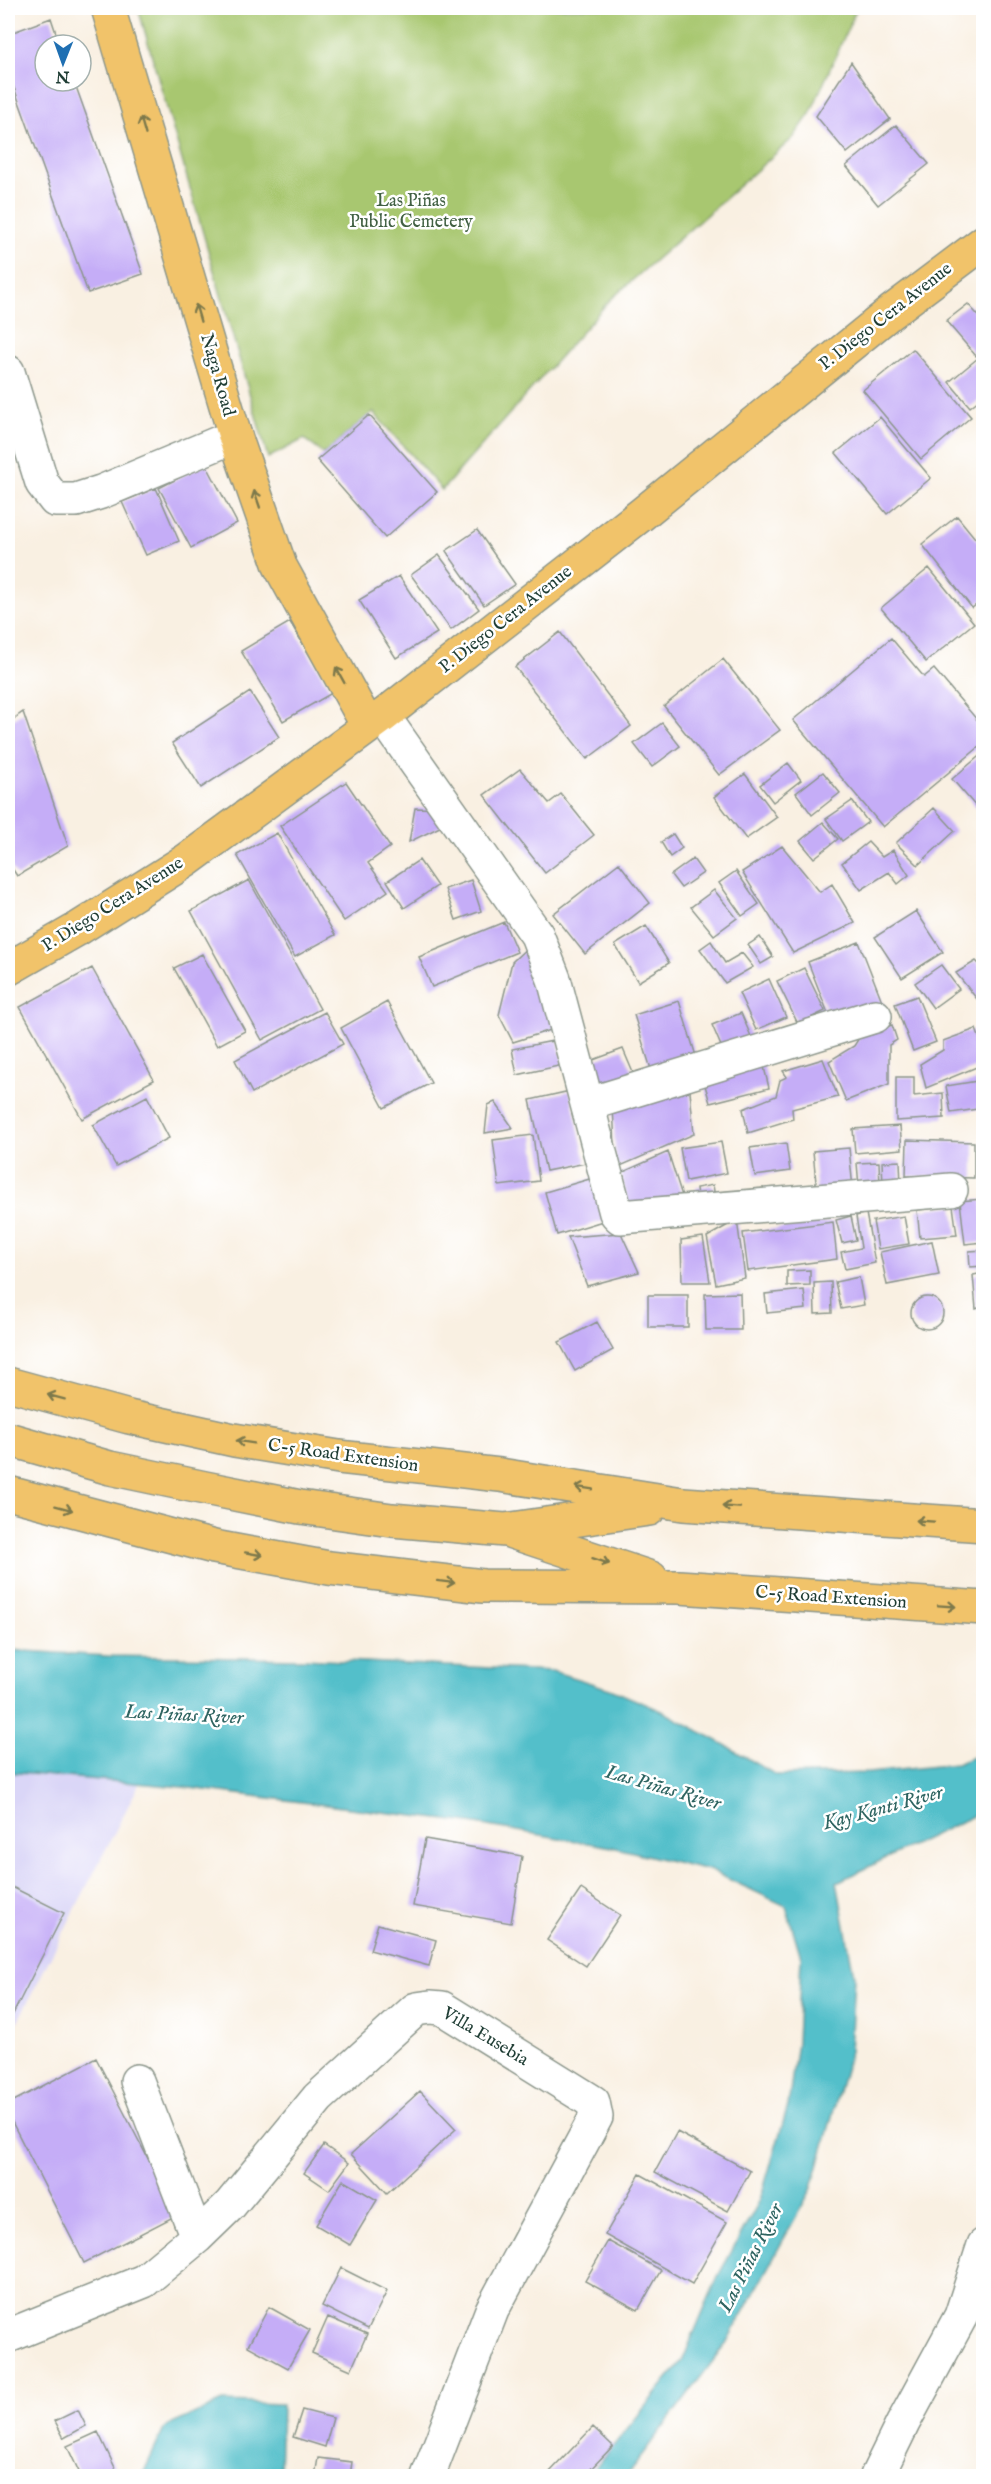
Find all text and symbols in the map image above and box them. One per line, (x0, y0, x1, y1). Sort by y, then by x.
north arrow (33, 33, 93, 93)
text: N (56, 66, 71, 86)
one-way arrow (137, 117, 148, 136)
park label: Las Piñas Public Cemetery (349, 190, 473, 234)
street label: P. Diego Cera Avenue (815, 258, 957, 376)
one-way arrow (192, 304, 203, 323)
street label: Naga Road (194, 331, 240, 419)
one-way arrow (250, 490, 261, 509)
street label: P. Diego Cera Avenue (435, 561, 577, 679)
one-way arrow (334, 666, 345, 684)
street label: P. Diego Cera Avenue (38, 852, 188, 958)
one-way arrow (47, 1390, 66, 1402)
street label: C-5 Road Extension (266, 1434, 420, 1478)
one-way arrow (236, 1436, 256, 1447)
one-way arrow (575, 1483, 594, 1494)
one-way arrow (721, 1502, 741, 1513)
one-way arrow (54, 1503, 73, 1515)
one-way arrow (916, 1515, 936, 1526)
one-way arrow (243, 1549, 263, 1560)
one-way arrow (591, 1556, 610, 1567)
one-way arrow (436, 1576, 456, 1587)
street label: C-5 Road Extension (754, 1581, 908, 1615)
one-way arrow (936, 1600, 956, 1611)
water label: Las Piñas River (123, 1699, 245, 1731)
water label: Las Piñas River (601, 1759, 725, 1817)
water label: Kay Kanti River (819, 1780, 947, 1836)
street label: Villa Eusebia (437, 2002, 533, 2072)
water label: Las Piñas River (712, 2198, 790, 2318)

